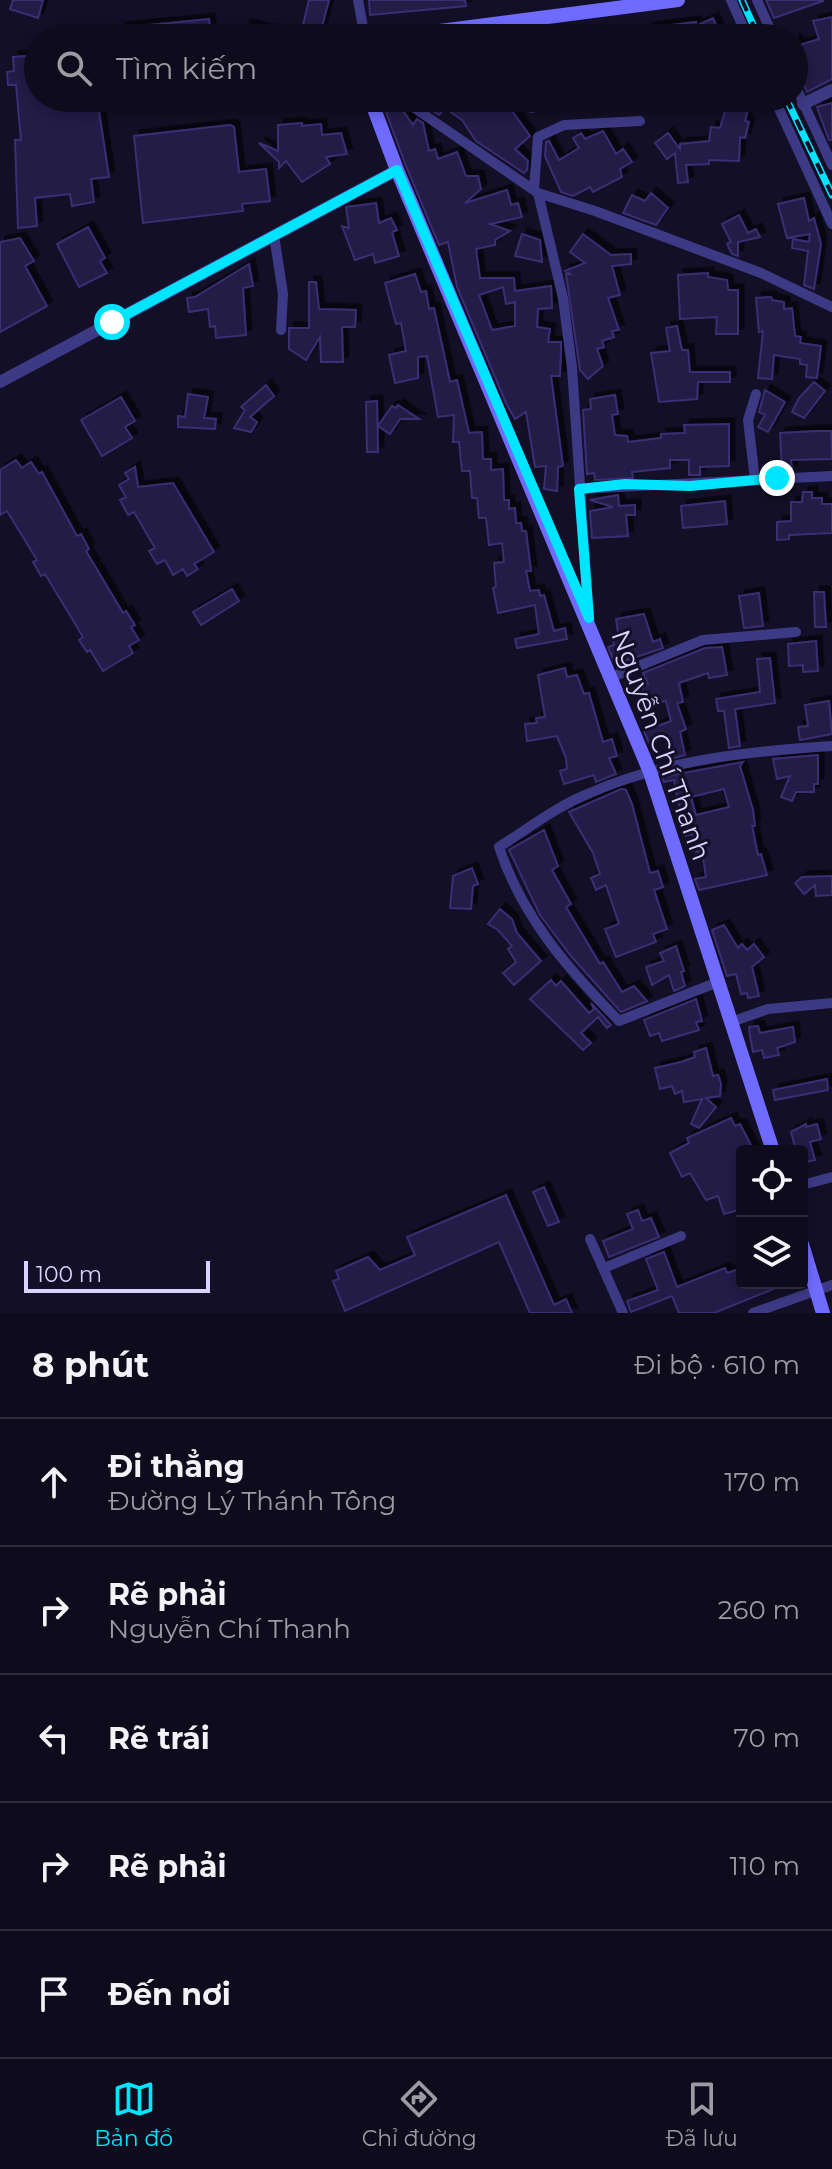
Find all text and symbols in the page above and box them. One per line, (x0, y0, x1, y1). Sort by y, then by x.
search box (24, 24, 808, 112)
icon: search (52, 46, 96, 90)
text: Tìm kiếm (116, 50, 257, 87)
route start (94, 304, 130, 340)
route end (759, 460, 795, 496)
street label: Nguyễn Chí Thanh (604, 625, 718, 865)
map controls (736, 1145, 808, 1289)
button: locate (736, 1145, 808, 1217)
button: layers (736, 1217, 808, 1289)
scale bar (24, 1257, 210, 1293)
text: 100 m (36, 1261, 102, 1288)
text: 8 phút (32, 1344, 149, 1386)
text: Đi bộ · 610 m (634, 1349, 800, 1381)
text: Đi thẳng (108, 1448, 245, 1485)
icon: ahead (32, 1460, 76, 1504)
text: 170 m (724, 1466, 800, 1498)
text: Đường Lý Thánh Tông (108, 1485, 396, 1517)
text: Rẽ phải (108, 1576, 226, 1613)
icon: right (32, 1588, 76, 1632)
text: 260 m (718, 1594, 800, 1626)
text: Nguyễn Chí Thanh (108, 1613, 351, 1645)
icon: left (32, 1716, 76, 1760)
text: Rẽ trái (108, 1720, 210, 1757)
text: 70 m (734, 1722, 800, 1754)
icon: right (32, 1844, 76, 1888)
text: Rẽ phải (108, 1848, 226, 1885)
text: 110 m (730, 1850, 800, 1882)
icon: arrive (32, 1972, 76, 2016)
text: Đến nơi (108, 1976, 231, 2013)
tab: Bản đồ (94, 2077, 173, 2152)
tab: Chỉ đường (362, 2077, 477, 2152)
tab: Đã lưu (665, 2077, 738, 2152)

